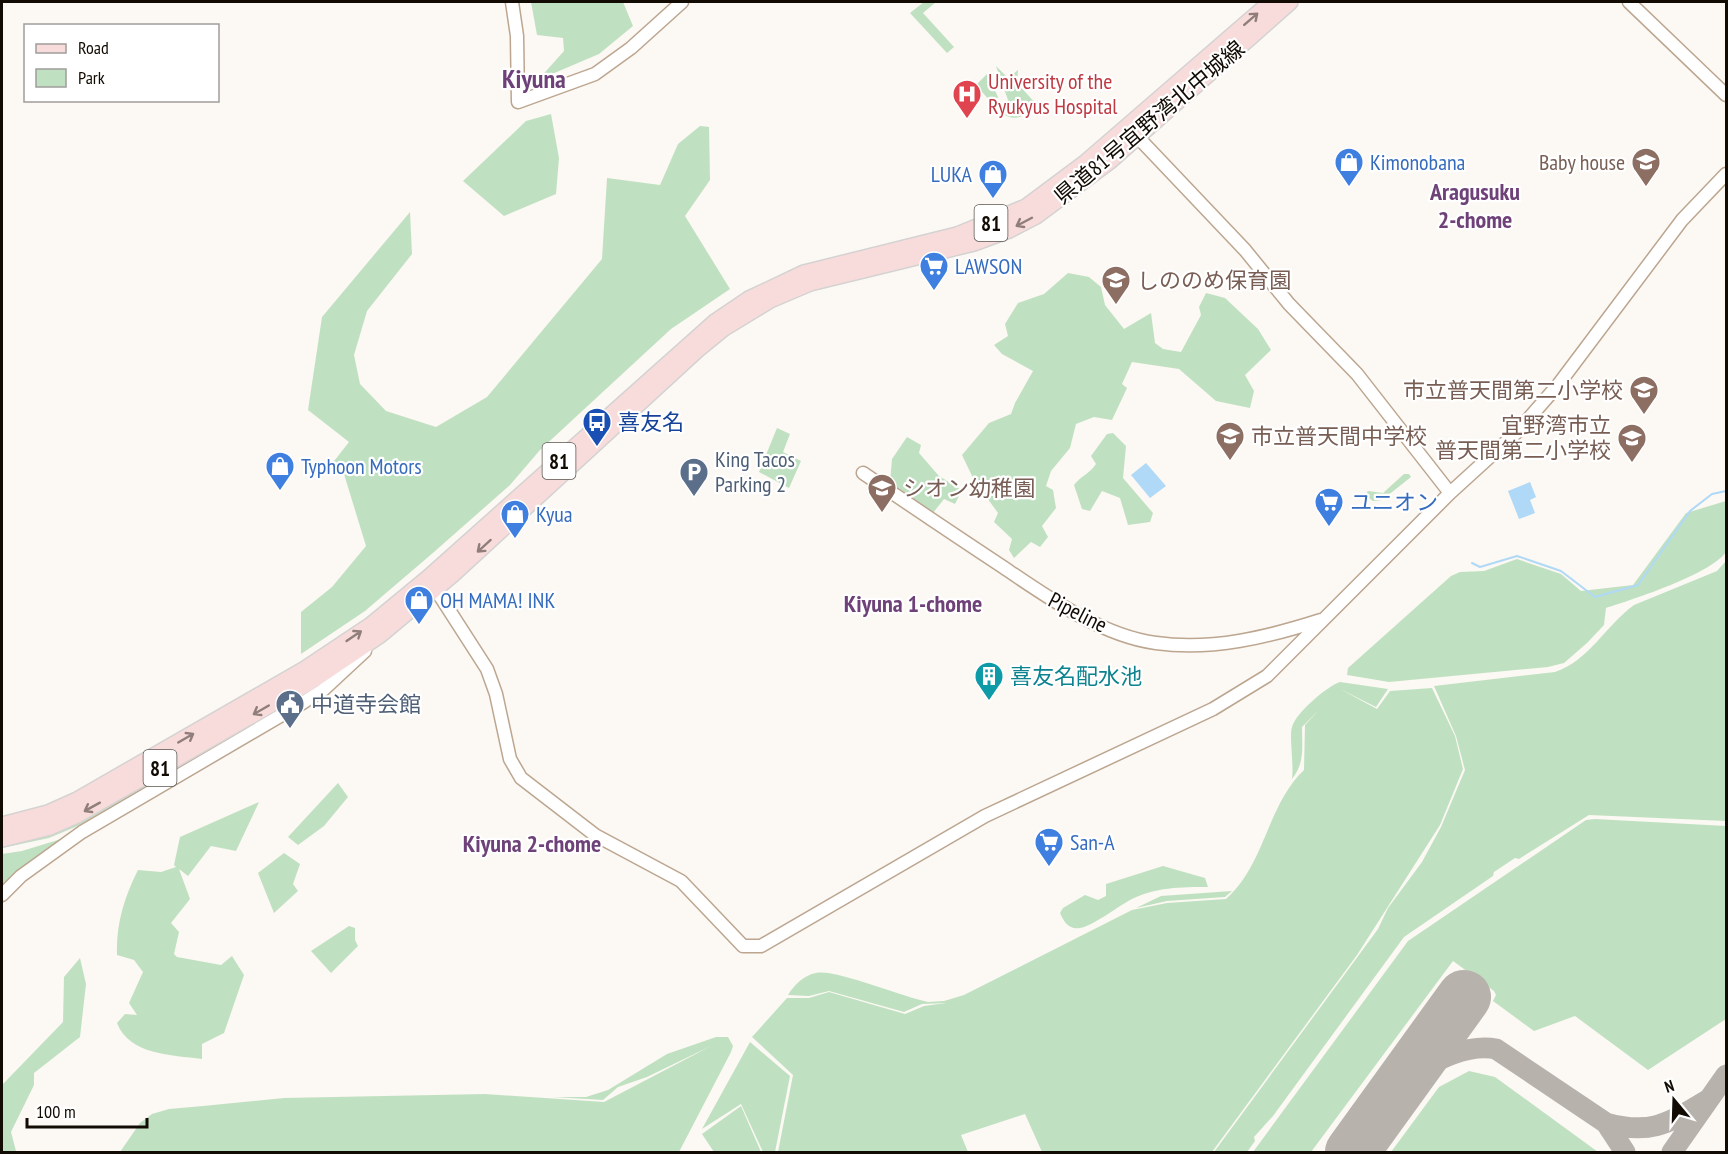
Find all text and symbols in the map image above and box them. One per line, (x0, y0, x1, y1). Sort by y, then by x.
one-way arrow (1243, 12, 1258, 26)
legend (24, 24, 219, 102)
street label: 県道81号宜野湾北中城線 (1048, 34, 1250, 210)
text: Road (78, 36, 109, 59)
district label: Kiyuna (502, 62, 566, 95)
text: Park (78, 66, 105, 89)
place label: University of the Ryukyus Hospital (988, 67, 1118, 120)
hospital icon: University of the Ryukyus Hospital (951, 78, 983, 120)
shop icon: Kimonobana (1333, 146, 1365, 188)
school or university icon: Baby house (1630, 146, 1662, 188)
place label: Kimonobana (1370, 148, 1465, 176)
place label: Baby house (1539, 148, 1625, 176)
shop icon: LUKA (977, 158, 1009, 200)
place label: LUKA (931, 160, 973, 188)
district label: Aragusuku 2-chome (1429, 176, 1520, 235)
road number: 81 (974, 205, 1008, 241)
one-way arrow (1015, 217, 1033, 228)
supermarket icon: LAWSON (918, 250, 950, 292)
place label: LAWSON (955, 252, 1022, 280)
school or university icon: しののめ保育園 (1100, 264, 1132, 306)
place label: しののめ保育園 (1137, 266, 1291, 294)
school or university icon: 市立普天間第二小学校 (1628, 374, 1660, 416)
place label: 市立普天間第二小学校 (1403, 376, 1623, 404)
bus stop icon: 喜友名 (581, 406, 613, 448)
place label: 喜友名 (618, 408, 684, 436)
place label: 宜野湾市立 普天間第二小学校 (1435, 411, 1611, 464)
school or university icon: 市立普天間中学校 (1214, 420, 1246, 462)
place label: 市立普天間中学校 (1251, 422, 1427, 450)
school or university icon: 宜野湾市立 普天間第二小学校 (1616, 422, 1648, 464)
road number: 81 (542, 443, 576, 479)
place label: King Tacos Parking 2 (715, 445, 795, 498)
shop icon: Typhoon Motors (264, 450, 296, 492)
place label: Typhoon Motors (301, 452, 422, 480)
parking icon: King Tacos Parking 2 (678, 456, 710, 498)
school or university icon: シオン幼稚園 (866, 472, 898, 514)
place label: シオン幼稚園 (903, 474, 1035, 502)
supermarket icon: ユニオン (1313, 486, 1345, 528)
place label: ユニオン (1350, 488, 1438, 516)
shop icon: Kyua (499, 498, 531, 540)
place label: Kyua (536, 500, 573, 528)
one-way arrow (477, 539, 492, 553)
shop icon: OH MAMA! INK (403, 584, 435, 626)
street label: Pipeline (1044, 585, 1112, 639)
place label: OH MAMA! INK (440, 586, 555, 614)
district label: Kiyuna 1-chome (844, 588, 982, 619)
one-way arrow (345, 630, 362, 642)
building icon: 喜友名配水池 (973, 660, 1005, 702)
place label: 喜友名配水池 (1010, 662, 1142, 690)
public building icon: 中道寺会館 (274, 688, 306, 730)
place label: 中道寺会館 (311, 690, 421, 718)
one-way arrow (253, 704, 270, 716)
one-way arrow (177, 731, 194, 743)
road number: 81 (144, 750, 176, 786)
one-way arrow (84, 801, 101, 813)
supermarket icon: San-A (1033, 826, 1065, 868)
district label: Kiyuna 2-chome (463, 828, 601, 859)
place label: San-A (1070, 828, 1115, 856)
north arrow (1644, 1070, 1704, 1130)
text: N (1662, 1075, 1676, 1097)
scale bar (27, 1091, 147, 1129)
text: 100 m (36, 1100, 76, 1123)

